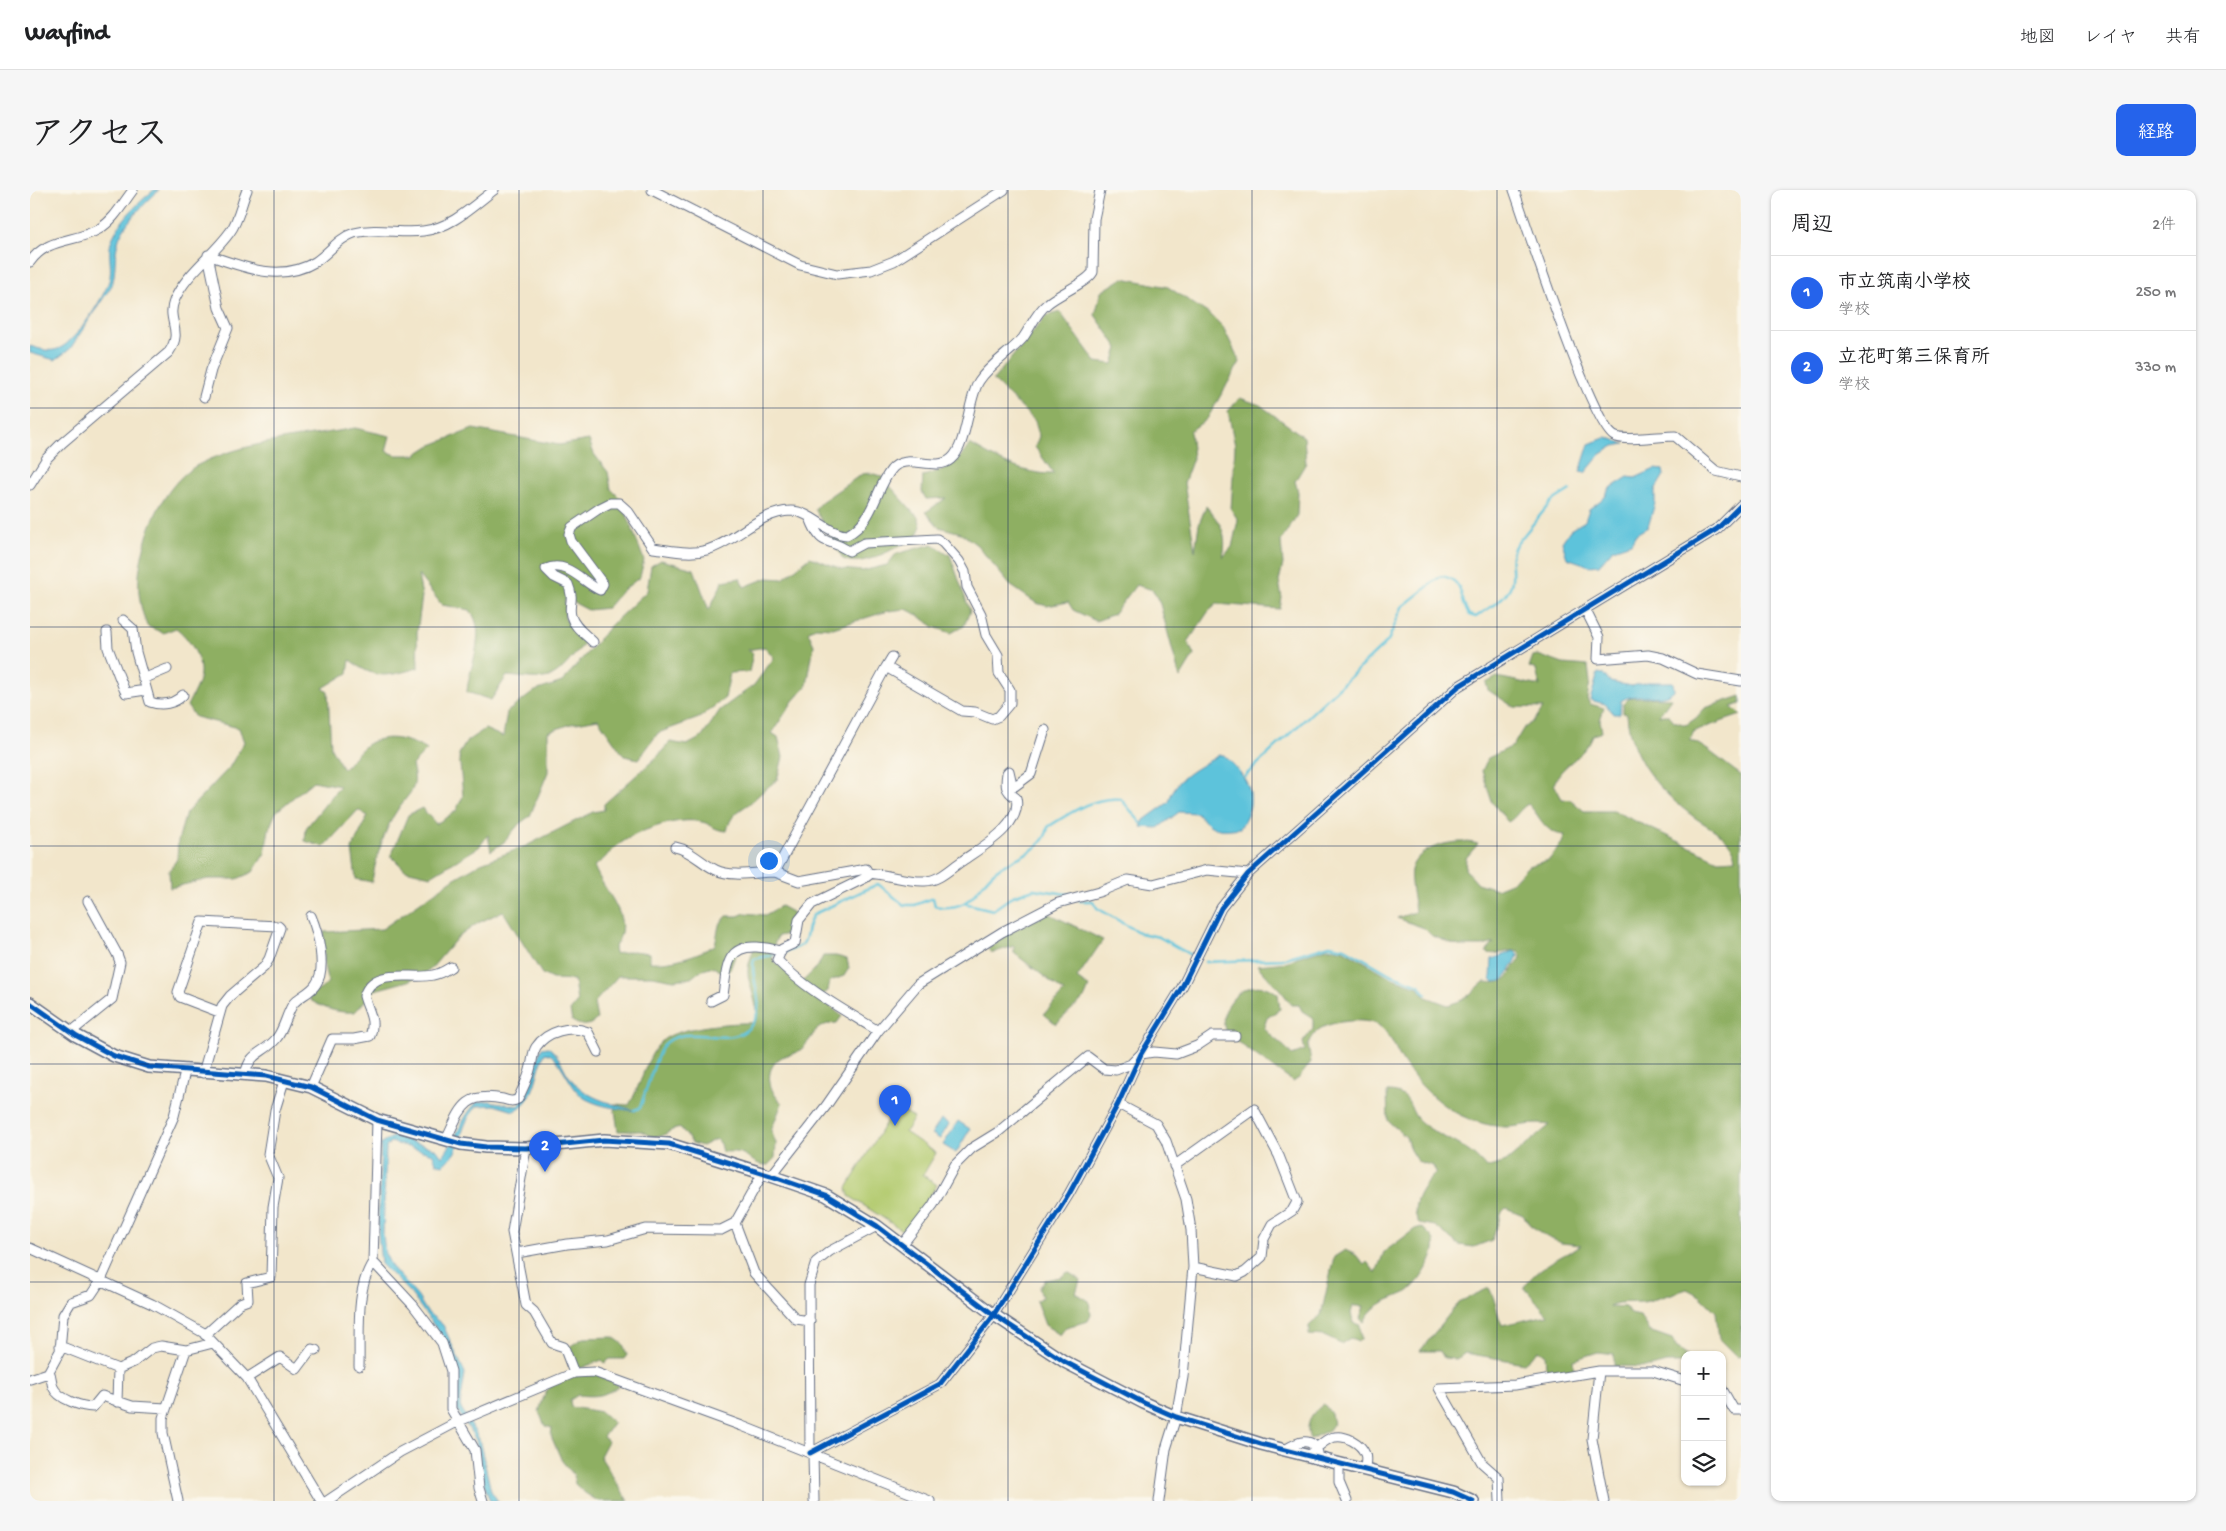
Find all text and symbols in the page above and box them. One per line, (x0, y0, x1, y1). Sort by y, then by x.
text: Wayfind (25, 20, 109, 49)
text: 地図 (2020, 28, 2056, 49)
text: レイヤ (2084, 28, 2137, 49)
text: 共有 (2165, 28, 2201, 49)
button: 経路 (2116, 104, 2196, 156)
text: アクセス (30, 117, 168, 158)
text: 周辺 (1791, 214, 1833, 239)
text: 2件 (2152, 217, 2176, 236)
text: 市立筑南小学校 (1838, 272, 1971, 295)
text: 1 (1804, 284, 1810, 303)
text: 250 m (2136, 284, 2176, 303)
text: 学校 (1838, 302, 1870, 321)
text: 立花町第三保育所 (1838, 347, 1990, 370)
text: 2 (1803, 359, 1811, 378)
text: 330 m (2135, 359, 2176, 378)
text: 学校 (1838, 377, 1870, 396)
your location (756, 848, 782, 874)
pin: 1 (879, 1085, 911, 1126)
pin: 2 (529, 1131, 561, 1172)
map controls (1681, 1351, 1726, 1486)
button: + (1681, 1351, 1726, 1396)
button: − (1681, 1396, 1726, 1441)
button: layers (1681, 1441, 1726, 1486)

